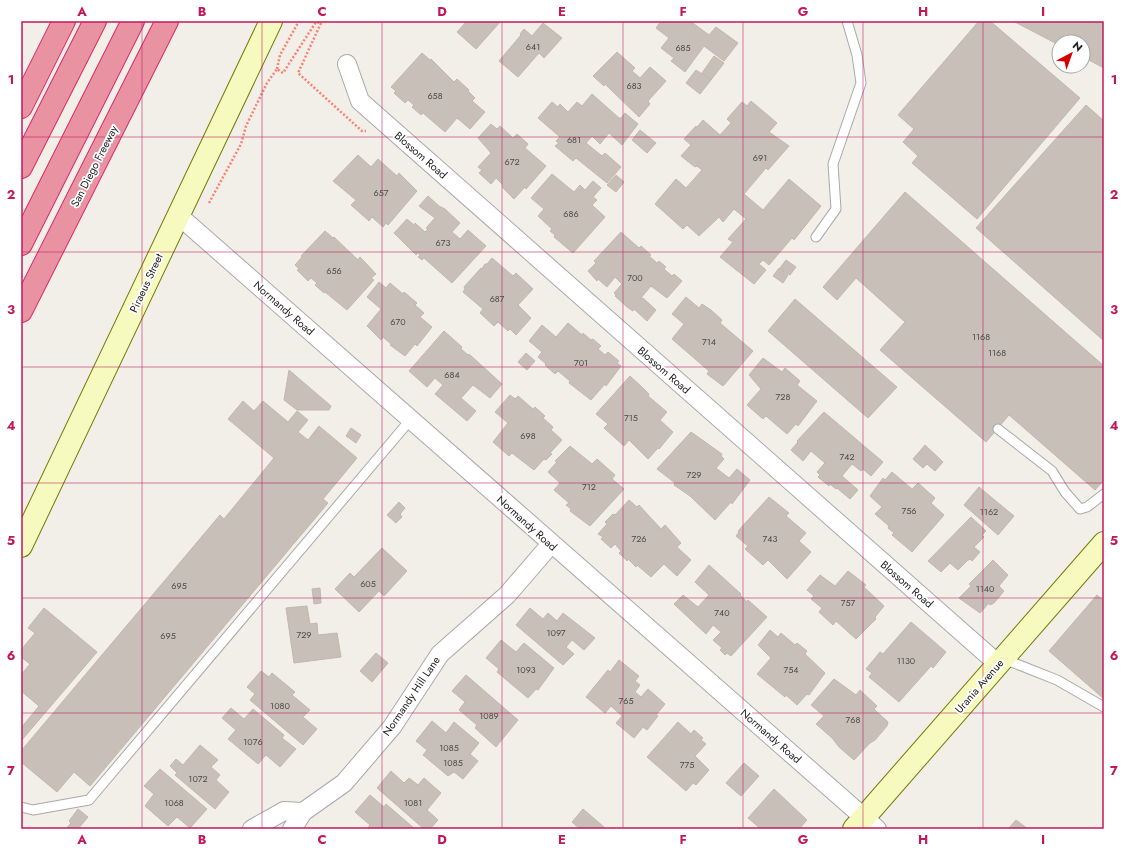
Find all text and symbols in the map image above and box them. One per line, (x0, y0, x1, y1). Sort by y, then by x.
text: A (76, 2, 87, 21)
text: B (198, 2, 207, 21)
text: C (317, 2, 327, 21)
text: D (437, 2, 447, 21)
text: E (558, 2, 566, 21)
text: F (679, 2, 687, 21)
text: G (798, 2, 809, 21)
text: H (918, 2, 928, 21)
text: I (1041, 2, 1045, 21)
north arrow (1051, 34, 1091, 74)
text: N (1069, 38, 1086, 55)
house number: 641 (526, 40, 540, 53)
house number: 685 (675, 41, 691, 54)
text: 1 (8, 70, 14, 89)
text: 1 (1111, 70, 1117, 89)
house number: 683 (626, 79, 642, 92)
house number: 658 (427, 89, 443, 102)
street label: San Diego Freeway (67, 122, 122, 210)
street label: Blossom Road (391, 128, 451, 182)
house number: 681 (567, 133, 581, 146)
house number: 691 (753, 151, 767, 164)
house number: 672 (504, 155, 520, 168)
text: 2 (7, 185, 15, 204)
text: 2 (1110, 185, 1118, 204)
house number: 657 (374, 186, 389, 199)
house number: 686 (563, 207, 579, 220)
house number: 673 (436, 236, 450, 249)
street label: Piraeus Street (125, 251, 167, 315)
house number: 656 (326, 264, 342, 277)
house number: 700 (627, 271, 643, 284)
street label: Normandy Road (250, 277, 318, 339)
house number: 687 (490, 292, 505, 305)
text: 3 (7, 300, 15, 319)
text: 3 (1110, 300, 1118, 319)
house number: 670 (390, 315, 406, 328)
house number: 1168 (972, 330, 990, 343)
house number: 714 (702, 335, 716, 348)
street label: Blossom Road (634, 343, 694, 397)
house number: 1168 (988, 346, 1006, 359)
house number: 701 (574, 356, 588, 369)
house number: 684 (444, 368, 460, 381)
house number: 728 (776, 390, 790, 403)
house number: 715 (624, 411, 638, 424)
text: 4 (6, 416, 16, 435)
text: 4 (1109, 416, 1119, 435)
house number: 698 (520, 429, 536, 442)
house number: 742 (839, 450, 855, 463)
house number: 729 (686, 468, 702, 481)
house number: 712 (582, 480, 596, 493)
street label: Normandy Road (493, 492, 561, 554)
house number: 756 (902, 504, 917, 517)
house number: 1162 (980, 505, 998, 518)
text: 5 (7, 531, 15, 550)
text: 5 (1110, 531, 1118, 550)
house number: 726 (631, 532, 647, 545)
house number: 743 (763, 532, 778, 545)
street label: Blossom Road (877, 557, 937, 611)
house number: 605 (360, 577, 376, 590)
house number: 695 (171, 579, 187, 592)
house number: 1140 (976, 582, 995, 595)
house number: 757 (841, 596, 856, 609)
house number: 740 (714, 606, 730, 619)
house number: 1097 (546, 626, 566, 639)
house number: 729 (296, 628, 312, 641)
house number: 695 (160, 629, 176, 642)
text: 6 (7, 646, 16, 665)
text: 6 (1110, 646, 1119, 665)
street label: Normandy Hill Lane (378, 653, 444, 739)
house number: 1130 (897, 654, 916, 667)
street label: Urania Avenue (951, 655, 1007, 717)
house number: 1093 (516, 663, 536, 676)
house number: 754 (783, 663, 799, 676)
house number: 765 (619, 694, 634, 707)
house number: 1080 (270, 699, 290, 712)
street label: Normandy Road (737, 705, 805, 767)
house number: 1089 (479, 709, 499, 722)
house number: 768 (846, 713, 860, 726)
house number: 1076 (243, 735, 263, 748)
house number: 1085 (439, 741, 459, 754)
house number: 1085 (443, 756, 463, 769)
house number: 775 (680, 758, 694, 771)
text: 7 (7, 761, 15, 780)
text: 7 (1110, 761, 1118, 780)
house number: 1072 (188, 772, 208, 785)
house number: 1068 (164, 796, 184, 809)
house number: 1081 (404, 796, 422, 809)
text: A (76, 830, 87, 849)
text: B (198, 830, 207, 849)
text: C (317, 830, 327, 849)
text: D (437, 830, 447, 849)
text: E (558, 830, 566, 849)
text: F (679, 830, 687, 849)
text: G (798, 830, 809, 849)
text: H (918, 830, 928, 849)
text: I (1041, 830, 1045, 849)

